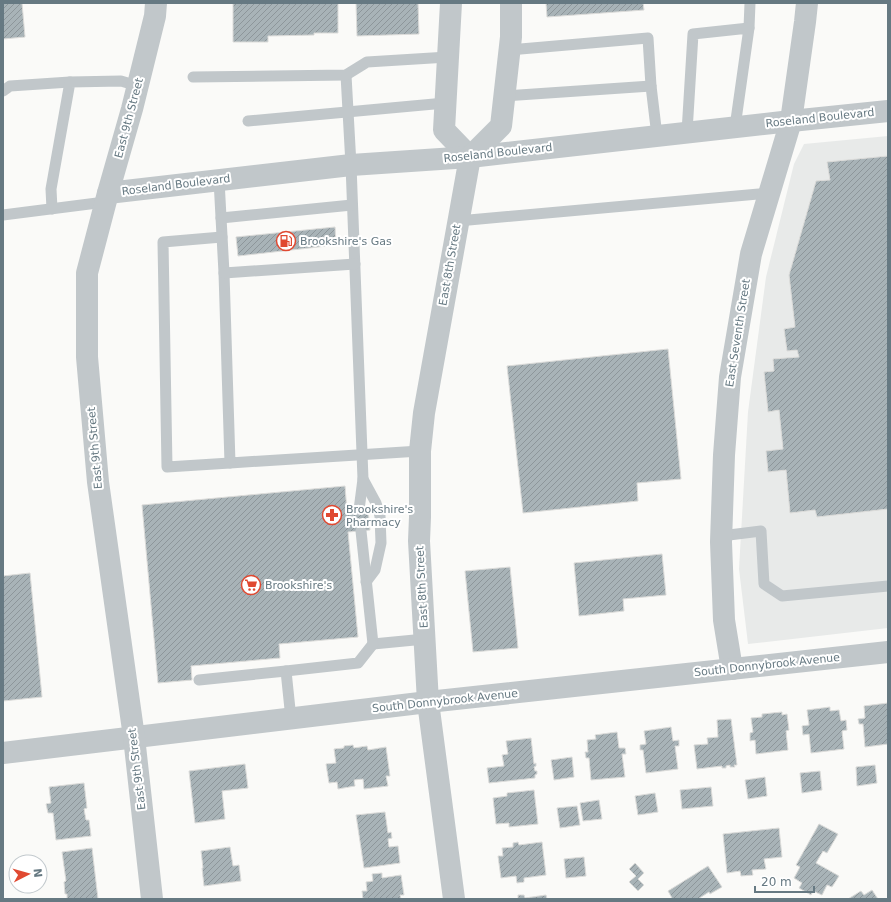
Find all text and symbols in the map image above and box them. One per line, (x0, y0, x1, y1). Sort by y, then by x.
street label: East 9th Street (112, 76, 146, 159)
street label: Roseland Boulevard (765, 106, 875, 130)
street label: Roseland Boulevard (443, 141, 553, 165)
street label: Roseland Boulevard (121, 172, 231, 198)
street label: East 8th Street (436, 223, 464, 307)
fuel station icon: Brookshire's Gas (275, 230, 297, 252)
place label: Brookshire's Gas (300, 235, 392, 248)
street label: East Seventh Street (723, 277, 753, 388)
street label: East 9th Street (85, 406, 105, 490)
place label: Brookshire's Pharmacy (346, 503, 413, 529)
pharmacy icon: Brookshire's Pharmacy (321, 504, 343, 526)
street label: East 8th Street (413, 545, 431, 629)
supermarket icon: Brookshire's (240, 574, 262, 596)
place label: Brookshire's (265, 579, 332, 592)
street label: South Donnybrook Avenue (693, 651, 841, 679)
street label: South Donnybrook Avenue (371, 687, 519, 715)
street label: East 9th Street (125, 727, 148, 811)
north arrow (8, 854, 48, 894)
text: N (31, 868, 44, 878)
scale bar (755, 868, 814, 894)
text: 20 m (761, 875, 792, 889)

